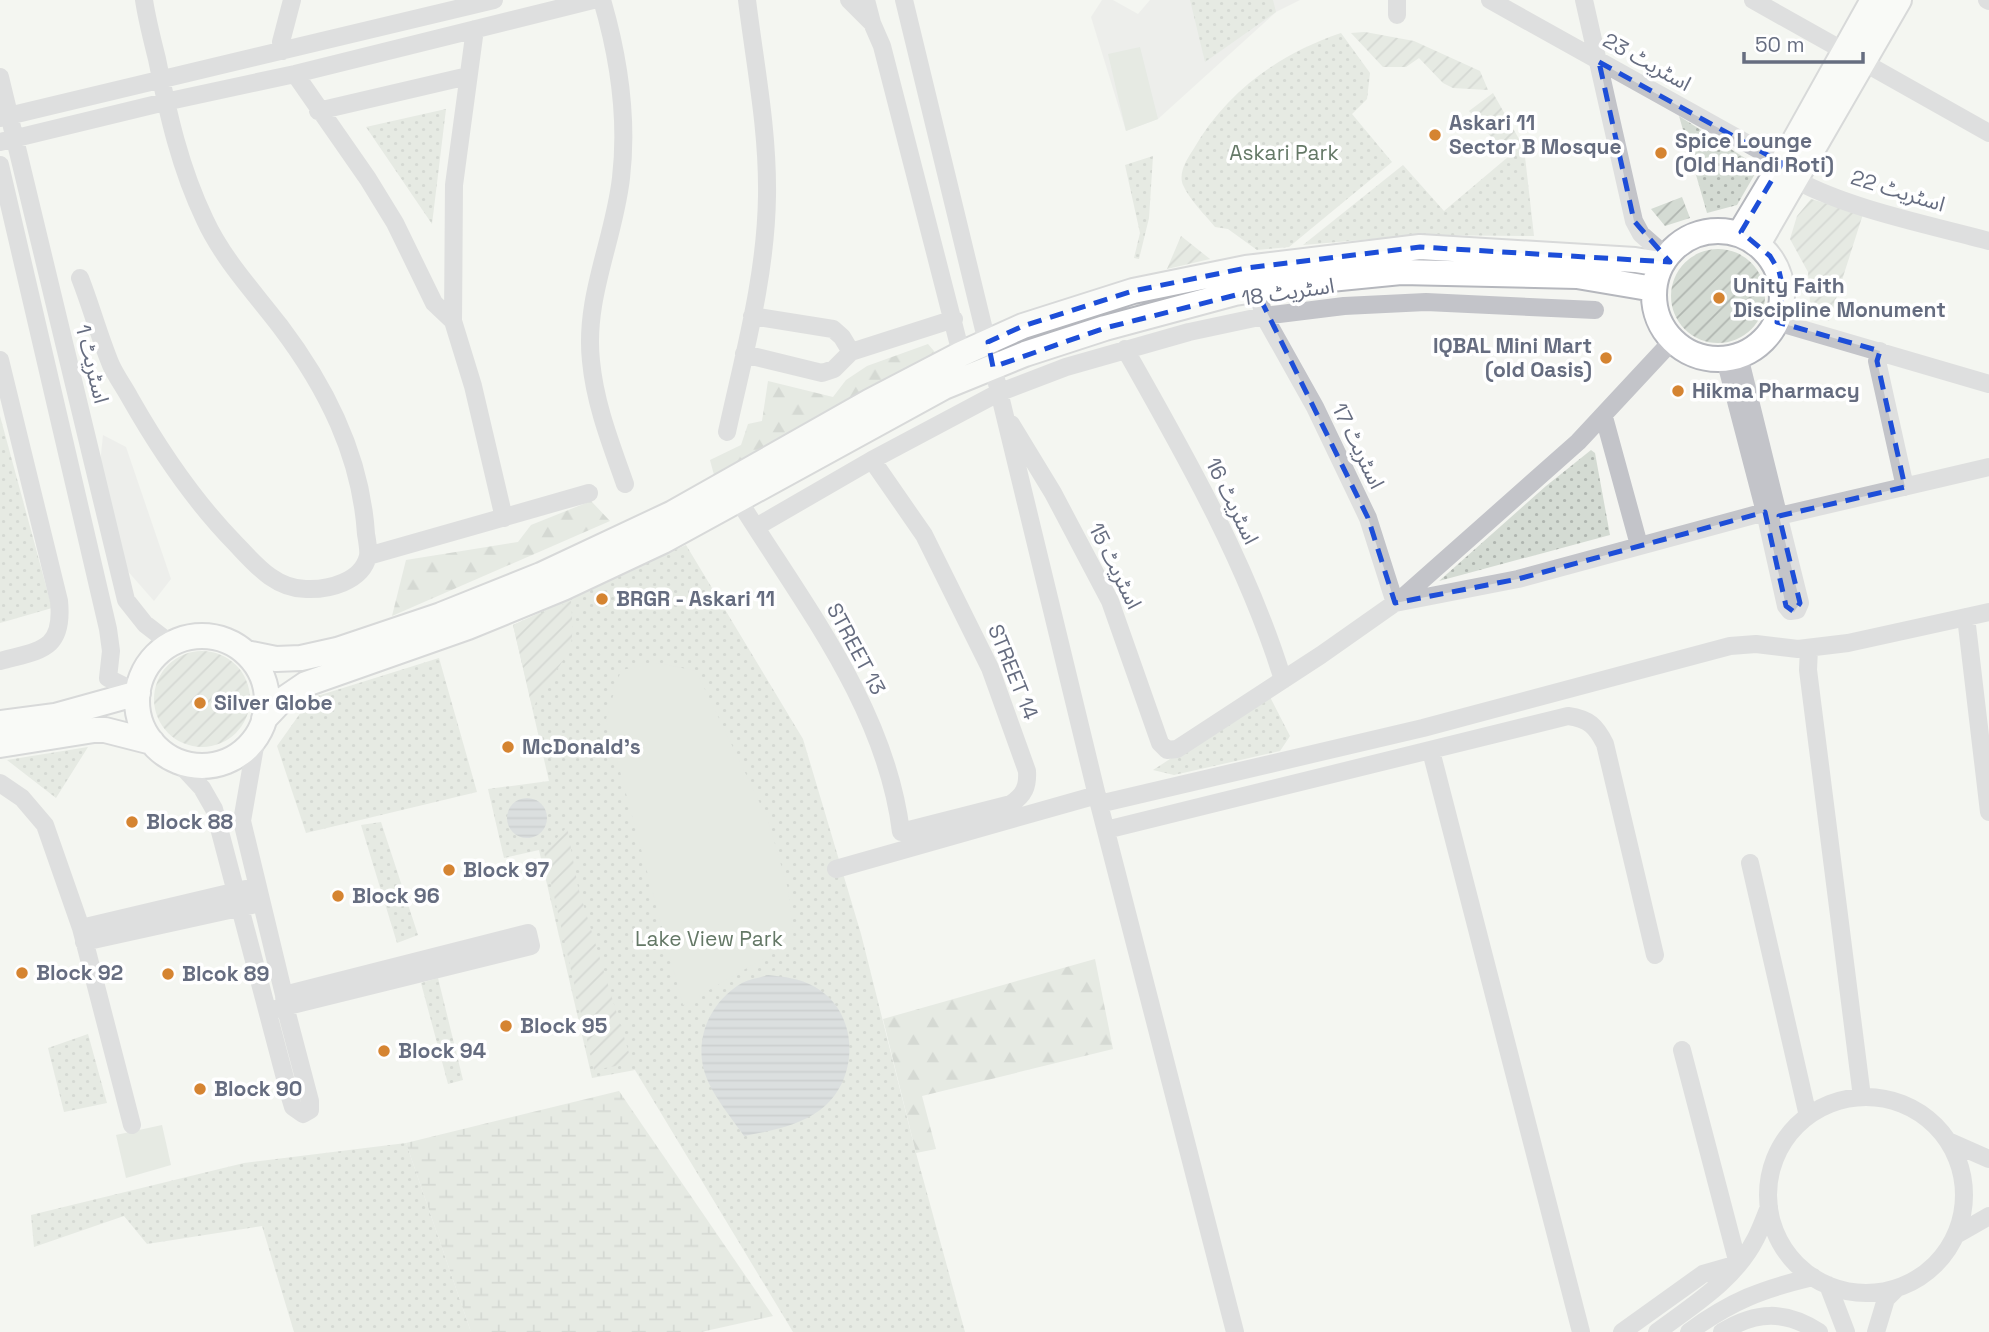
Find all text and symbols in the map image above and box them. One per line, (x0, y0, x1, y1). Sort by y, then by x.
scale bar (1744, 21, 1863, 65)
street label: اسٹریٹ 23 (1598, 26, 1696, 97)
text: 50 m (1755, 31, 1805, 58)
place label: Askari 11 Sector B Mosque (1449, 109, 1622, 160)
marker: Askari 11 Sector B Mosque (1427, 127, 1443, 143)
place label: Spice Lounge (Old Handi Roti) (1675, 127, 1834, 178)
park label: Askari Park (1229, 139, 1339, 166)
marker: Spice Lounge (Old Handi Roti) (1653, 145, 1669, 161)
street label: اسٹریٹ 22 (1848, 163, 1948, 218)
street label: اسٹریٹ 18 (1240, 272, 1336, 311)
place label: Unity Faith Discipline Monument (1733, 272, 1946, 323)
marker: Unity Faith Discipline Monument (1711, 290, 1727, 306)
street label: اسٹریٹ 1 (70, 322, 115, 406)
place label: IQBAL Mini Mart (old Oasis) (1433, 332, 1592, 383)
marker: IQBAL Mini Mart (old Oasis) (1598, 350, 1614, 366)
place label: Hikma Pharmacy (1692, 377, 1860, 404)
marker: Hikma Pharmacy (1670, 383, 1686, 399)
street label: اسٹریٹ 17 (1326, 398, 1391, 493)
street label: اسٹریٹ 16 (1200, 453, 1265, 549)
street label: اسٹریٹ 15 (1083, 518, 1148, 613)
place label: BRGR - Askari 11 (616, 585, 775, 612)
marker: BRGR - Askari 11 (594, 591, 610, 607)
street label: STREET 13 (821, 598, 892, 699)
street label: STREET 14 (982, 620, 1045, 724)
place label: Silver Globe (214, 689, 333, 716)
marker: Silver Globe (192, 695, 208, 711)
place label: McDonald's (522, 733, 641, 760)
marker: McDonald's (500, 739, 516, 755)
place label: Block 88 (146, 808, 233, 835)
marker: Block 88 (124, 814, 140, 830)
place label: Block 97 (463, 856, 549, 883)
marker: Block 97 (441, 862, 457, 878)
place label: Block 96 (352, 882, 440, 909)
marker: Block 96 (330, 888, 346, 904)
park label: Lake View Park (635, 925, 783, 952)
place label: Block 92 (36, 959, 123, 986)
place label: Blcok 89 (182, 960, 269, 987)
marker: Block 92 (14, 965, 30, 981)
marker: Blcok 89 (160, 966, 176, 982)
place label: Block 95 (520, 1012, 607, 1039)
marker: Block 95 (498, 1018, 514, 1034)
place label: Block 94 (398, 1037, 486, 1064)
marker: Block 94 (376, 1043, 392, 1059)
place label: Block 90 (214, 1075, 302, 1102)
marker: Block 90 (192, 1081, 208, 1097)

